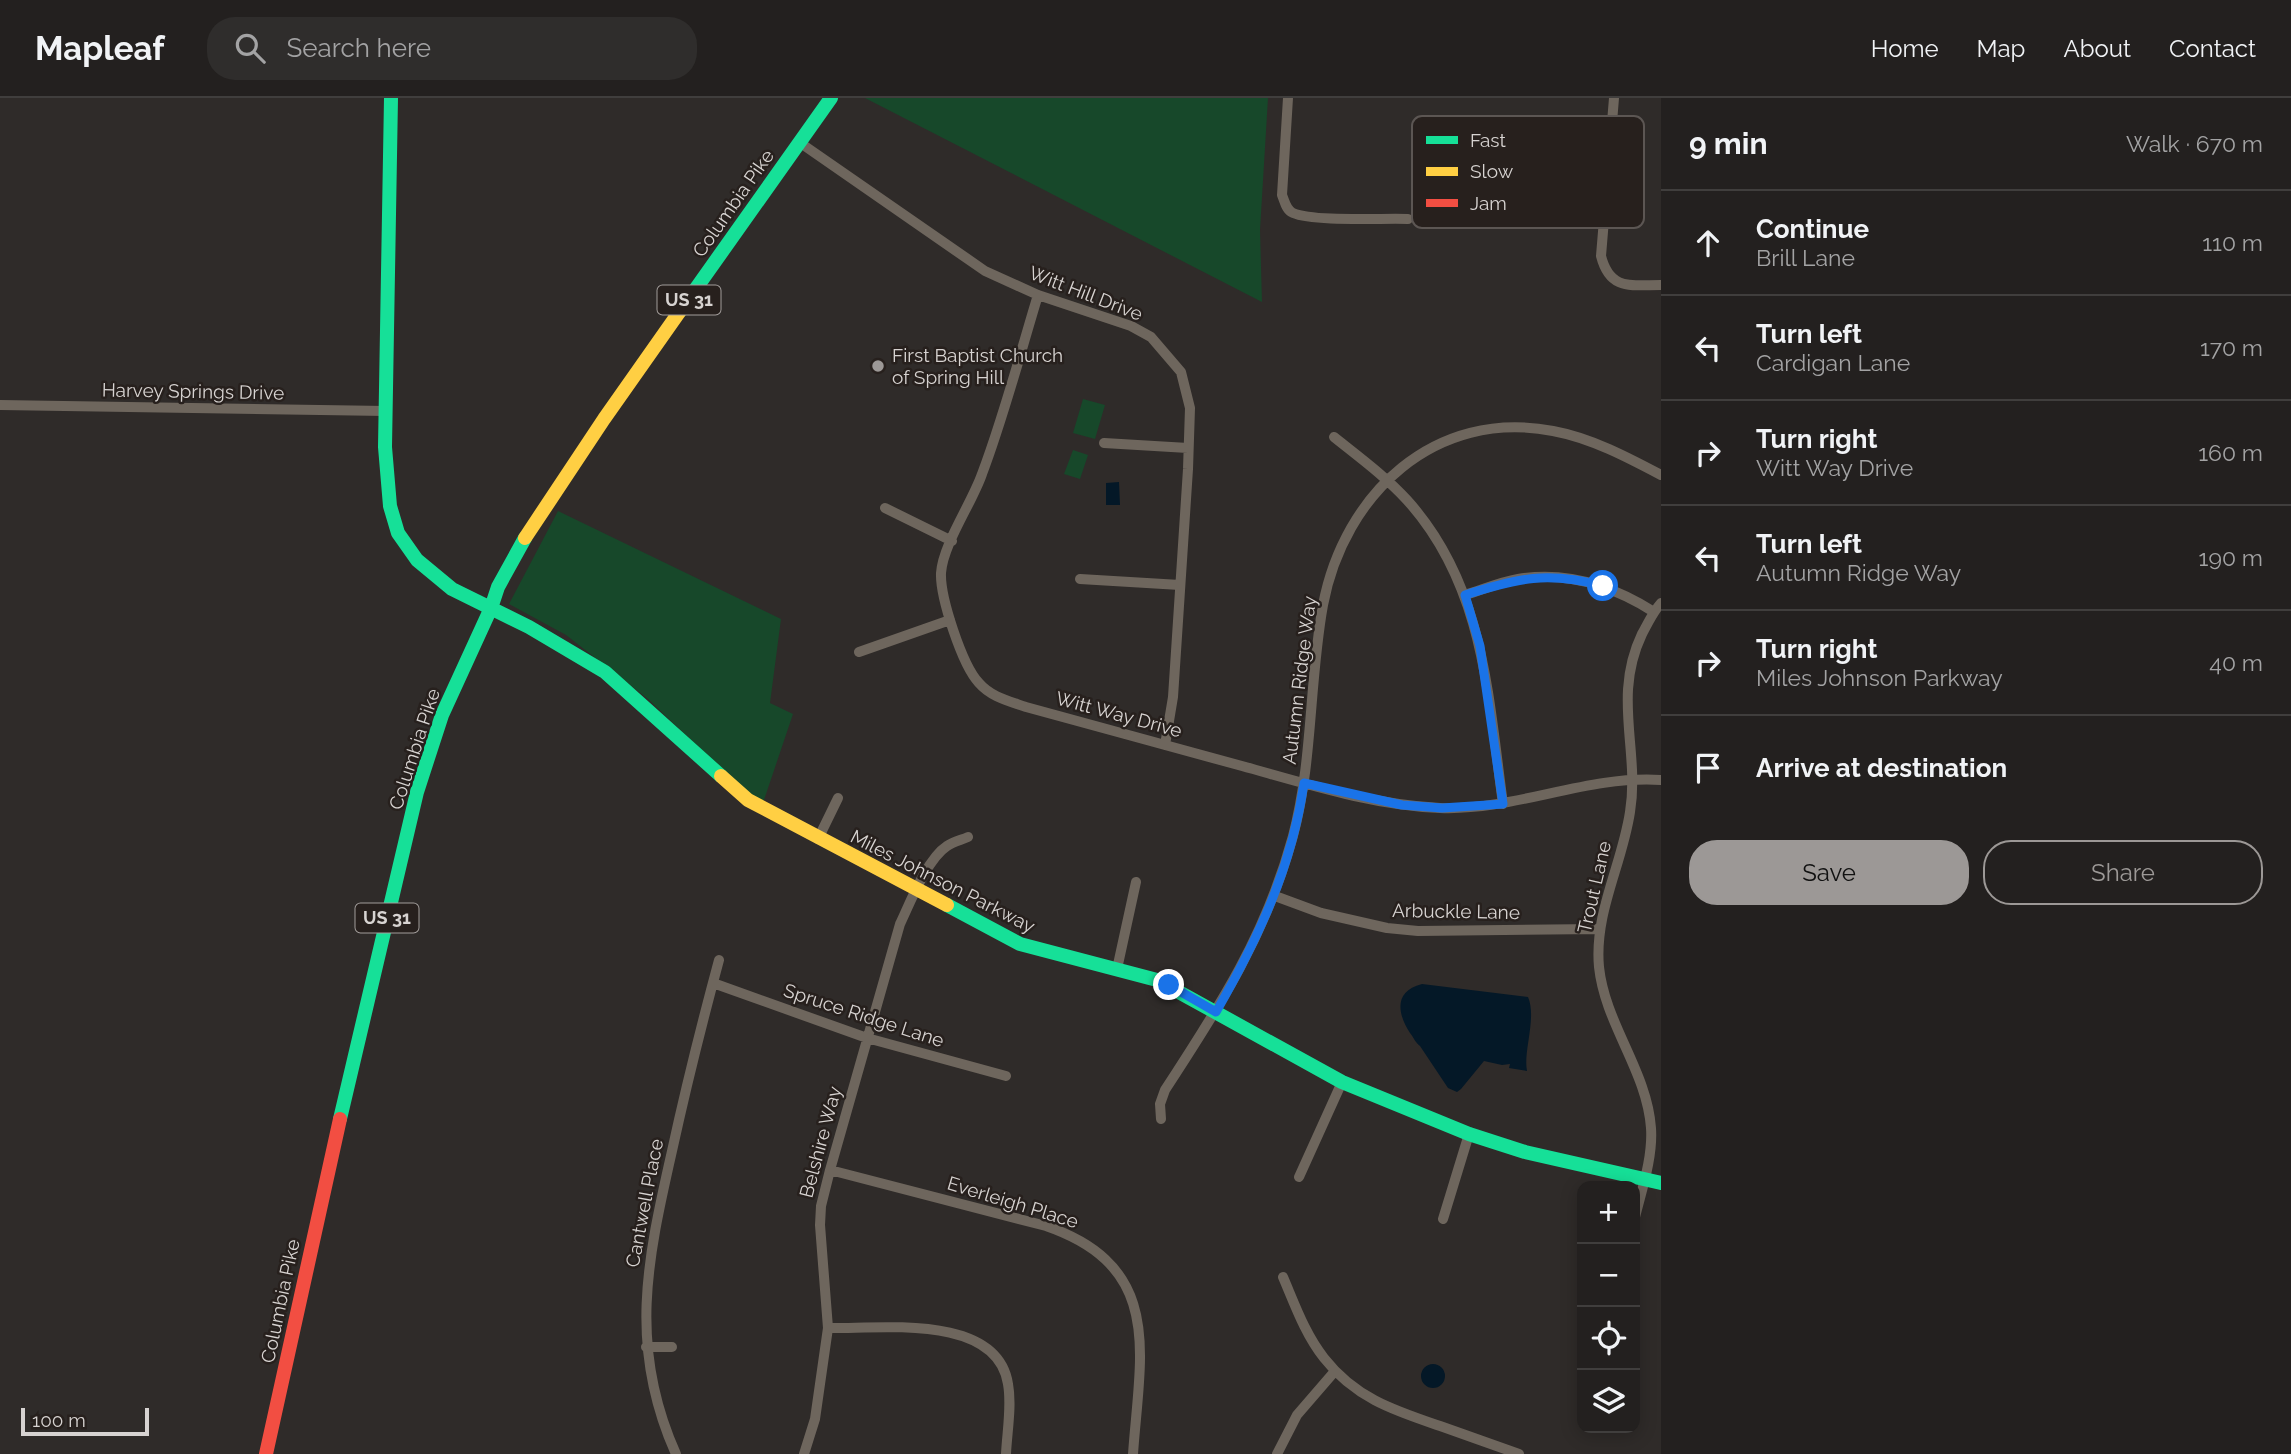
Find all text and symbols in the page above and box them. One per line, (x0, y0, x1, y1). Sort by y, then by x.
search box (207, 17, 697, 80)
text: Mapleaf (35, 29, 165, 68)
icon: search (231, 29, 269, 67)
text: Search here (287, 33, 431, 63)
text: Home (1871, 34, 1939, 63)
text: Map (1977, 34, 2025, 63)
text: About (2063, 34, 2131, 63)
text: Contact (2169, 34, 2256, 63)
legend (1412, 116, 1644, 228)
text: 9 min (1689, 126, 1768, 161)
text: Fast (1470, 129, 1506, 151)
text: Walk · 670 m (2126, 130, 2263, 157)
street label: Columbia Pike (688, 145, 778, 261)
text: Slow (1470, 160, 1514, 182)
text: Jam (1470, 192, 1507, 214)
text: Continue (1756, 214, 1869, 244)
icon: ahead (1689, 224, 1727, 262)
text: 110 m (2202, 229, 2263, 256)
text: Brill Lane (1756, 244, 1855, 271)
street label: Witt Hill Drive (1026, 261, 1146, 325)
road number: US 31 (658, 286, 720, 314)
text: Turn left (1756, 319, 1862, 349)
icon: left (1689, 329, 1727, 367)
text: 170 m (2200, 334, 2263, 361)
place label: First Baptist Church of Spring Hill (892, 344, 1063, 388)
text: Cardigan Lane (1756, 349, 1910, 376)
marker: First Baptist Church of Spring Hill (870, 358, 886, 374)
street label: Harvey Springs Drive (102, 378, 284, 404)
text: Turn right (1756, 424, 1877, 454)
icon: right (1689, 434, 1727, 472)
text: 160 m (2198, 439, 2263, 466)
text: Witt Way Drive (1756, 454, 1913, 481)
text: Turn left (1756, 529, 1862, 559)
icon: left (1689, 539, 1727, 577)
text: 190 m (2199, 544, 2263, 571)
text: Autumn Ridge Way (1756, 559, 1961, 586)
route start (1587, 570, 1618, 601)
street label: Autumn Ridge Way (1278, 595, 1320, 765)
text: Turn right (1756, 634, 1877, 664)
icon: right (1689, 644, 1727, 682)
text: 40 m (2209, 649, 2263, 676)
text: Miles Johnson Parkway (1756, 664, 2003, 691)
street label: Columbia Pike (384, 686, 444, 812)
street label: Witt Way Drive (1053, 687, 1185, 741)
icon: arrive (1689, 749, 1727, 787)
text: Arrive at destination (1756, 753, 2007, 783)
street label: Miles Johnson Parkway (847, 825, 1039, 937)
street label: Trout Lane (1573, 839, 1615, 935)
button: Save (1689, 840, 1969, 905)
button: Share (1983, 840, 2263, 905)
street label: Arbuckle Lane (1392, 899, 1520, 923)
road number: US 31 (356, 904, 418, 932)
route end (1153, 969, 1184, 1000)
street label: Spruce Ridge Lane (781, 979, 947, 1051)
street label: Belshire Way (795, 1084, 845, 1200)
street label: Cantwell Place (621, 1137, 667, 1269)
street label: Everleigh Place (945, 1172, 1081, 1232)
map controls (1577, 1181, 1640, 1433)
button: + (1577, 1181, 1640, 1244)
street label: Columbia Pike (256, 1237, 304, 1365)
button: − (1577, 1244, 1640, 1307)
button: locate (1577, 1307, 1640, 1370)
button: layers (1577, 1370, 1640, 1433)
scale bar (21, 1405, 149, 1437)
text: 100 m (32, 1409, 86, 1431)

